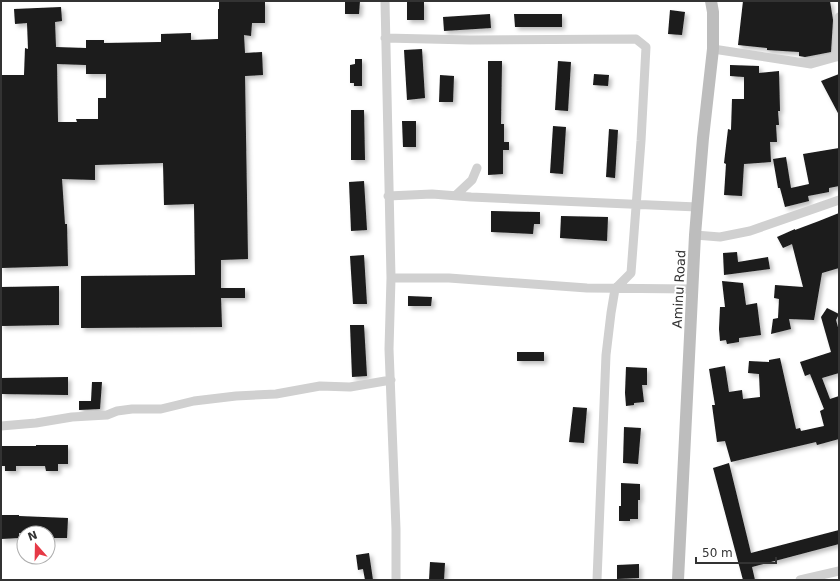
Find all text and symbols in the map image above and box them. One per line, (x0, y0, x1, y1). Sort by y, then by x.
street label: Aminu Road (669, 249, 689, 329)
north arrow (16, 525, 56, 565)
text: N (26, 528, 39, 544)
scale bar (696, 539, 776, 565)
text: 50 m (702, 546, 733, 560)

